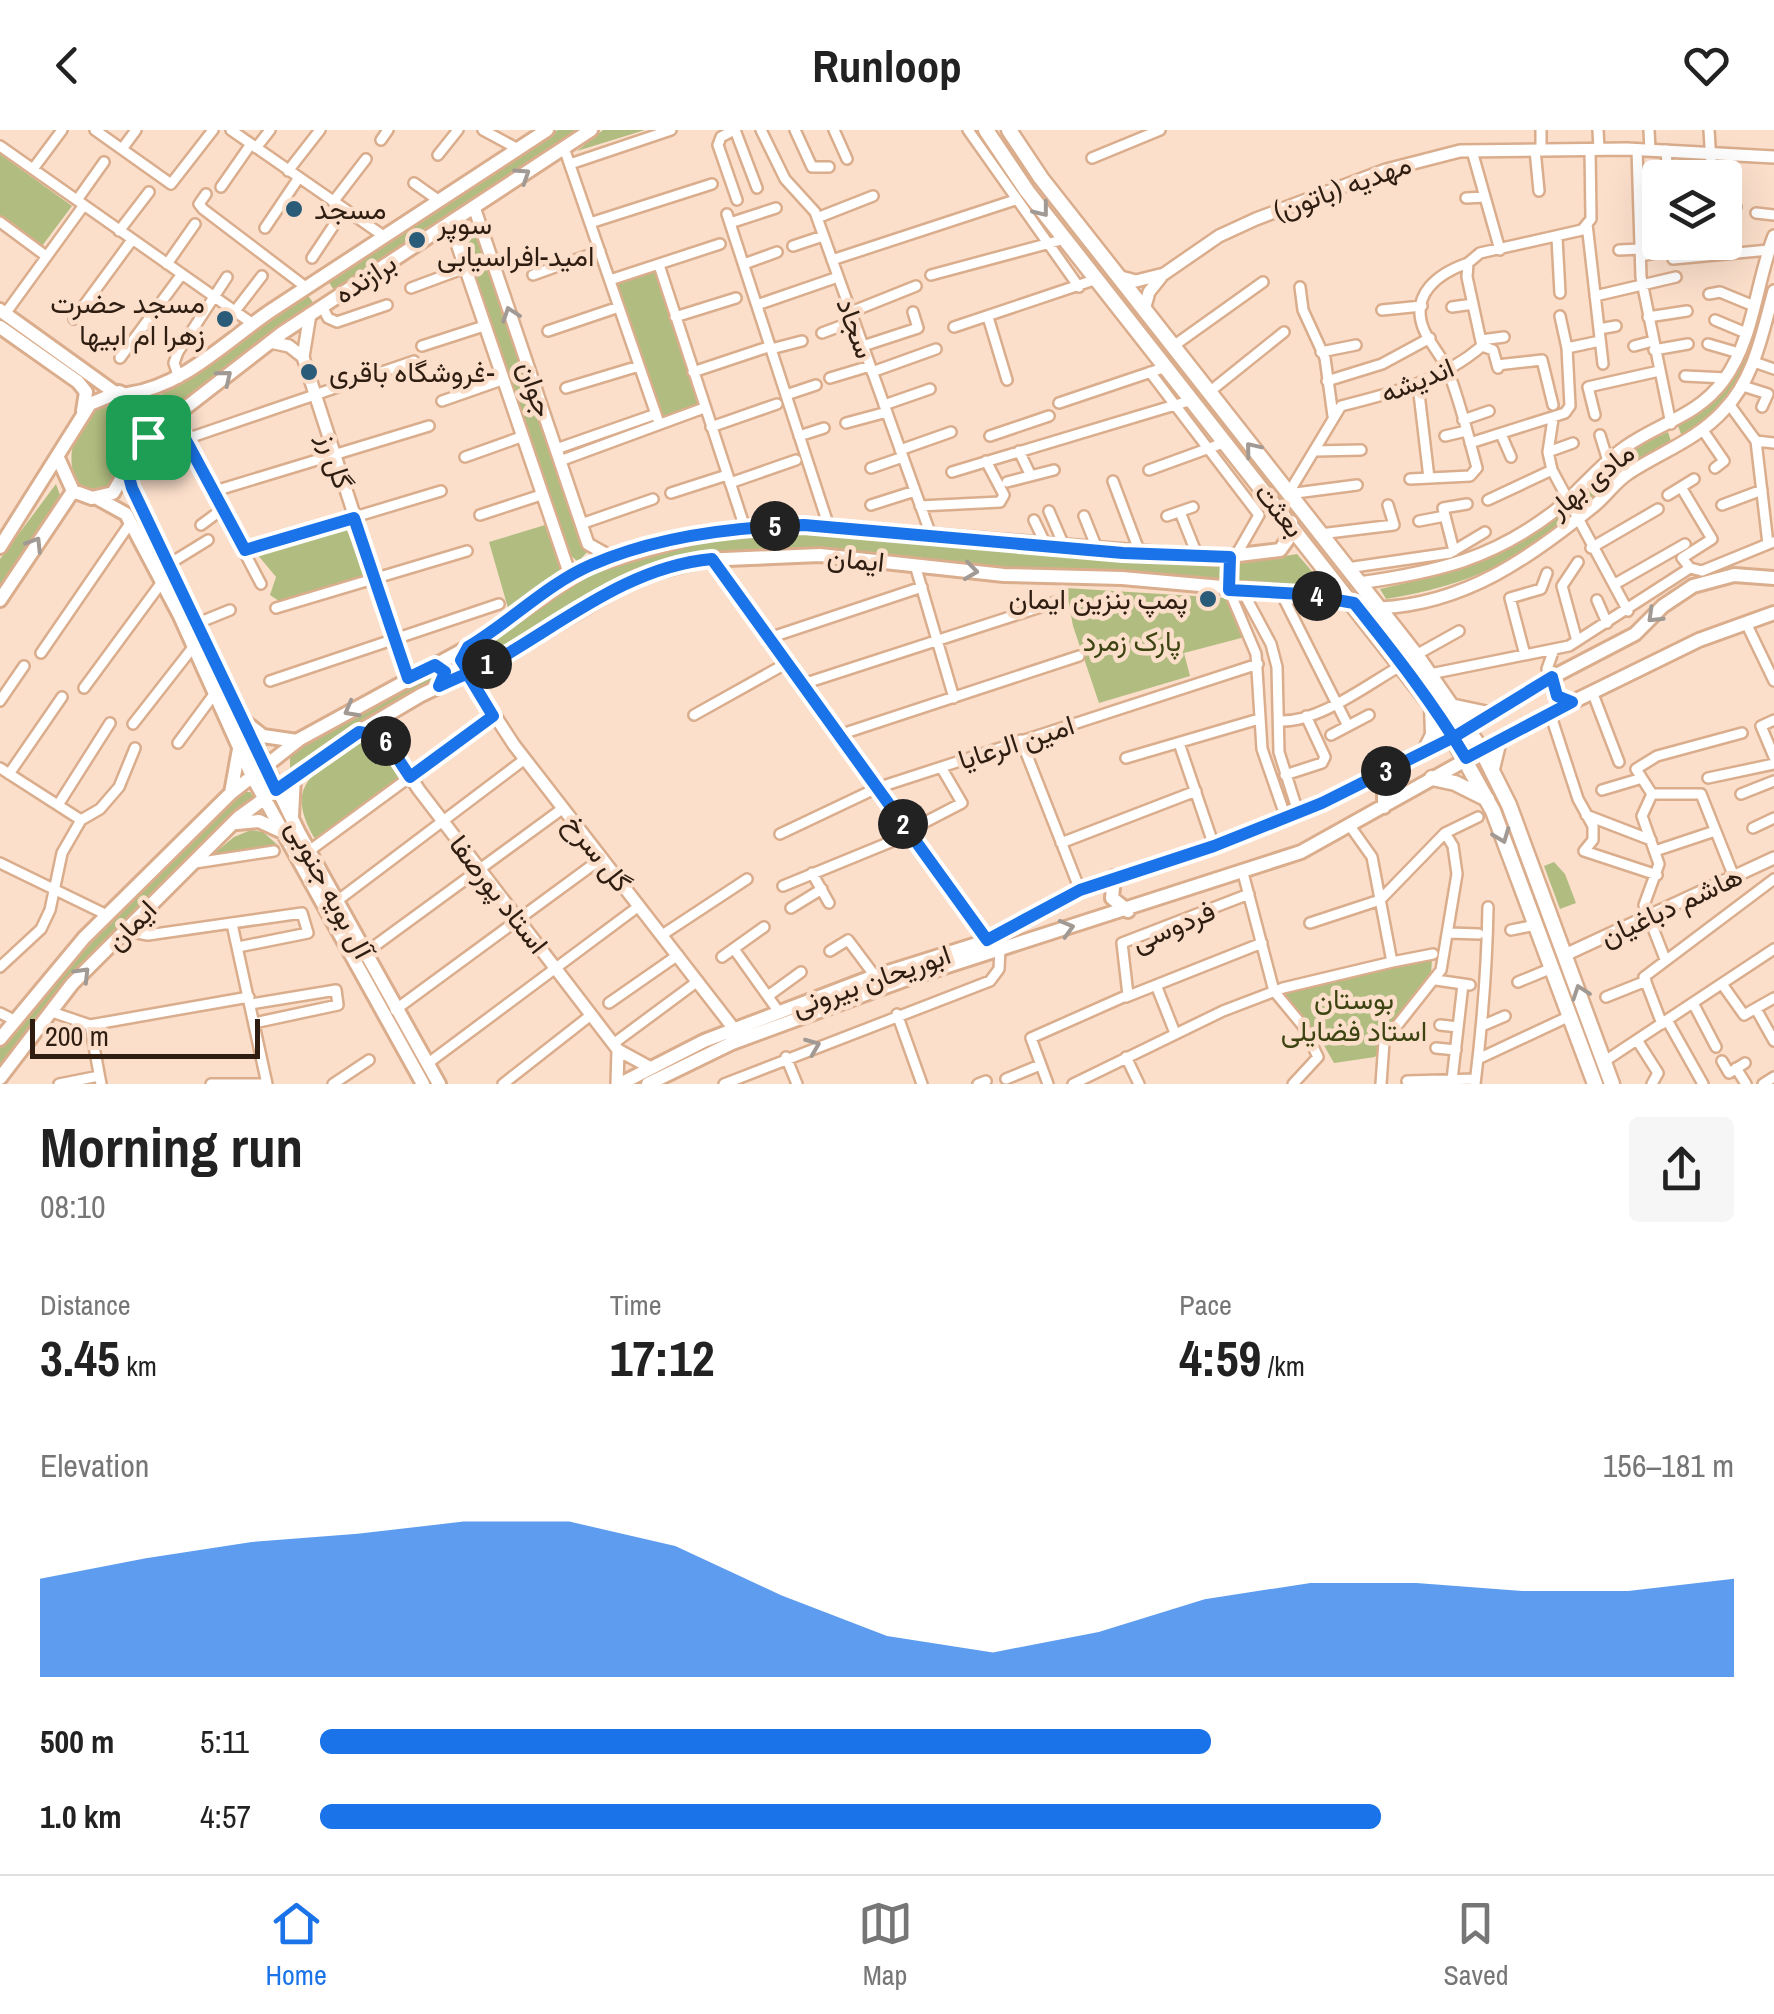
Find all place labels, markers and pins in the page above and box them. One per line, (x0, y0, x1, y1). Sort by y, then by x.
place label: مسجد (314, 190, 387, 228)
marker: مسجد (283, 198, 305, 220)
place label: سوپر امید-افراسیابی (436, 205, 594, 275)
marker: سوپر امید-افراسیابی (406, 229, 428, 251)
place label: مسجد حضرت زهرا ام ابیها (50, 284, 205, 354)
marker: مسجد حضرت زهرا ام ابیها (214, 308, 236, 330)
place label: فروشگاه باقری- (329, 353, 495, 391)
marker: فروشگاه باقری- (298, 361, 320, 383)
pin (106, 395, 191, 480)
pin: 5 (750, 501, 800, 551)
pin: 4 (1292, 571, 1342, 621)
place label: پمپ بنزین ایمان (1009, 580, 1188, 618)
marker: پمپ بنزین ایمان (1197, 588, 1219, 610)
pin: 1 (462, 639, 512, 689)
pin: 6 (361, 716, 411, 766)
pin: 3 (1361, 746, 1411, 796)
pin: 2 (878, 799, 928, 849)

